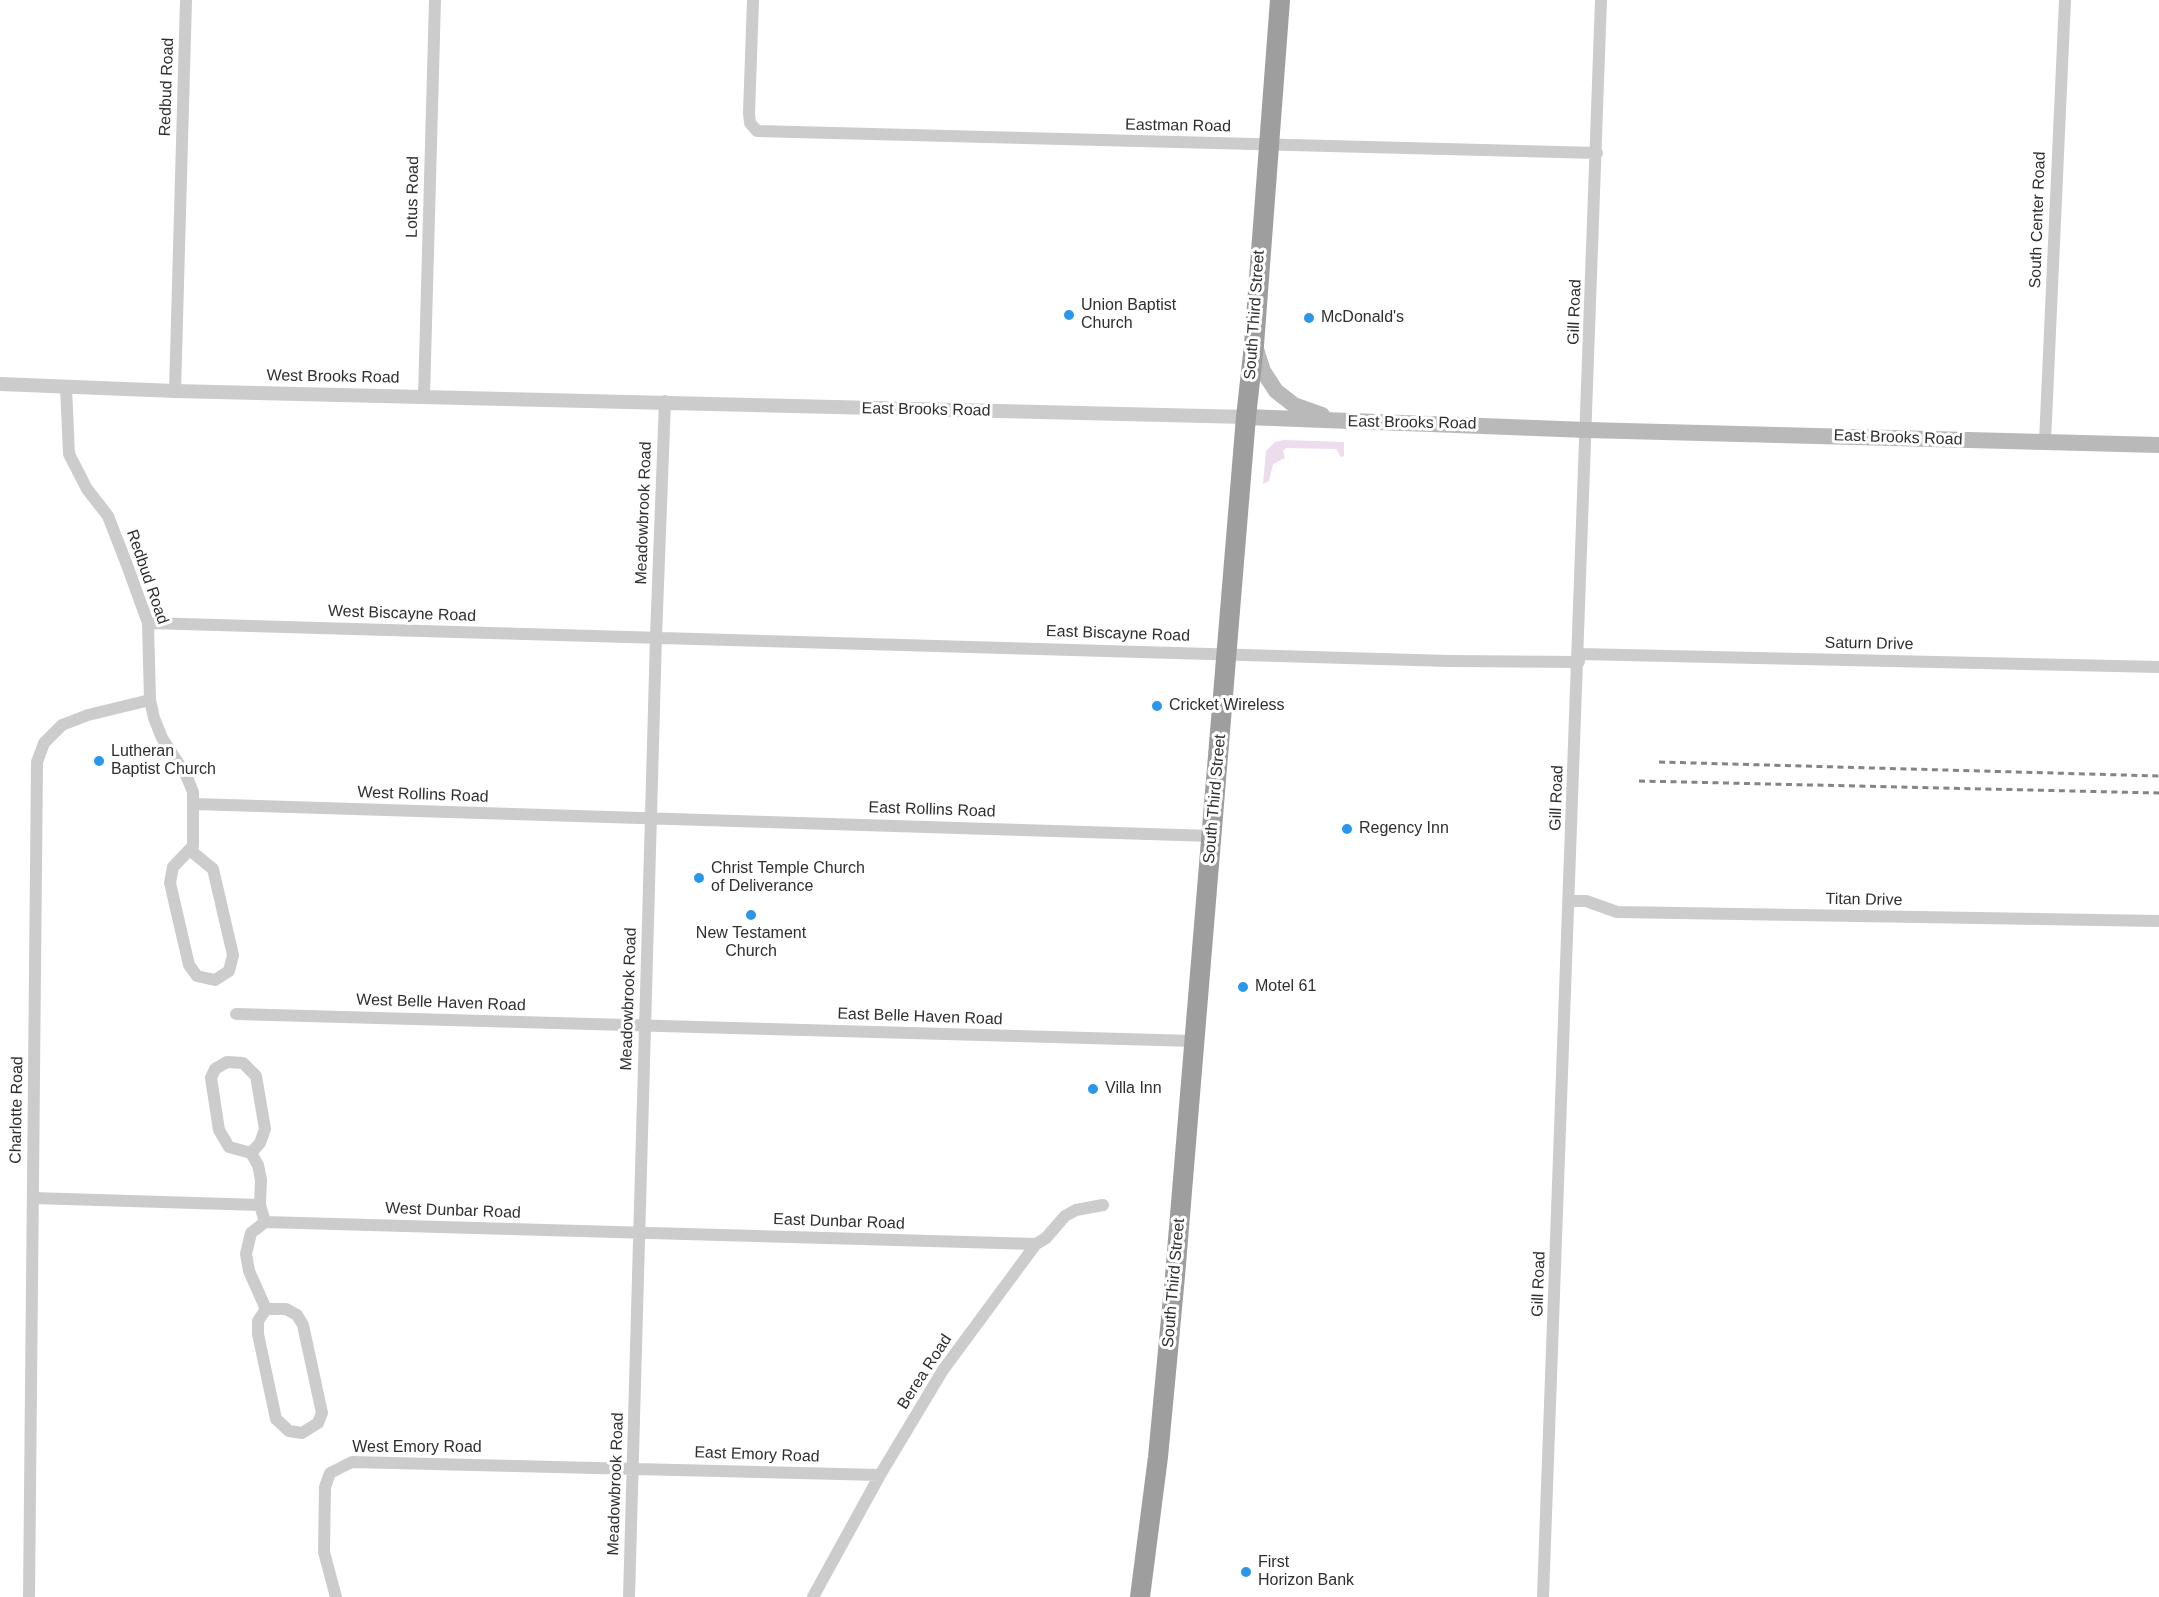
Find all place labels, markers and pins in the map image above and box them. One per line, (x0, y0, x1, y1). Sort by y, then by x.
place label: Union Baptist Church (1081, 296, 1176, 334)
marker: Union Baptist Church (1062, 308, 1076, 322)
place label: McDonald's (1321, 308, 1404, 328)
marker: McDonald's (1302, 311, 1316, 325)
place label: Cricket Wireless (1169, 696, 1285, 716)
marker: Cricket Wireless (1150, 699, 1164, 713)
place label: Lutheran Baptist Church (111, 742, 216, 780)
marker: Lutheran Baptist Church (92, 754, 106, 768)
place label: Regency Inn (1359, 819, 1449, 839)
marker: Regency Inn (1340, 822, 1354, 836)
place label: Christ Temple Church of Deliverance (711, 859, 865, 897)
marker: Christ Temple Church of Deliverance (692, 871, 706, 885)
marker: New Testament Church (744, 908, 758, 922)
place label: New Testament Church (696, 924, 806, 962)
place label: Motel 61 (1255, 977, 1316, 997)
marker: Motel 61 (1236, 980, 1250, 994)
place label: Villa Inn (1105, 1079, 1162, 1099)
marker: Villa Inn (1086, 1082, 1100, 1096)
place label: First Horizon Bank (1258, 1553, 1354, 1591)
marker: First Horizon Bank (1239, 1565, 1253, 1579)

